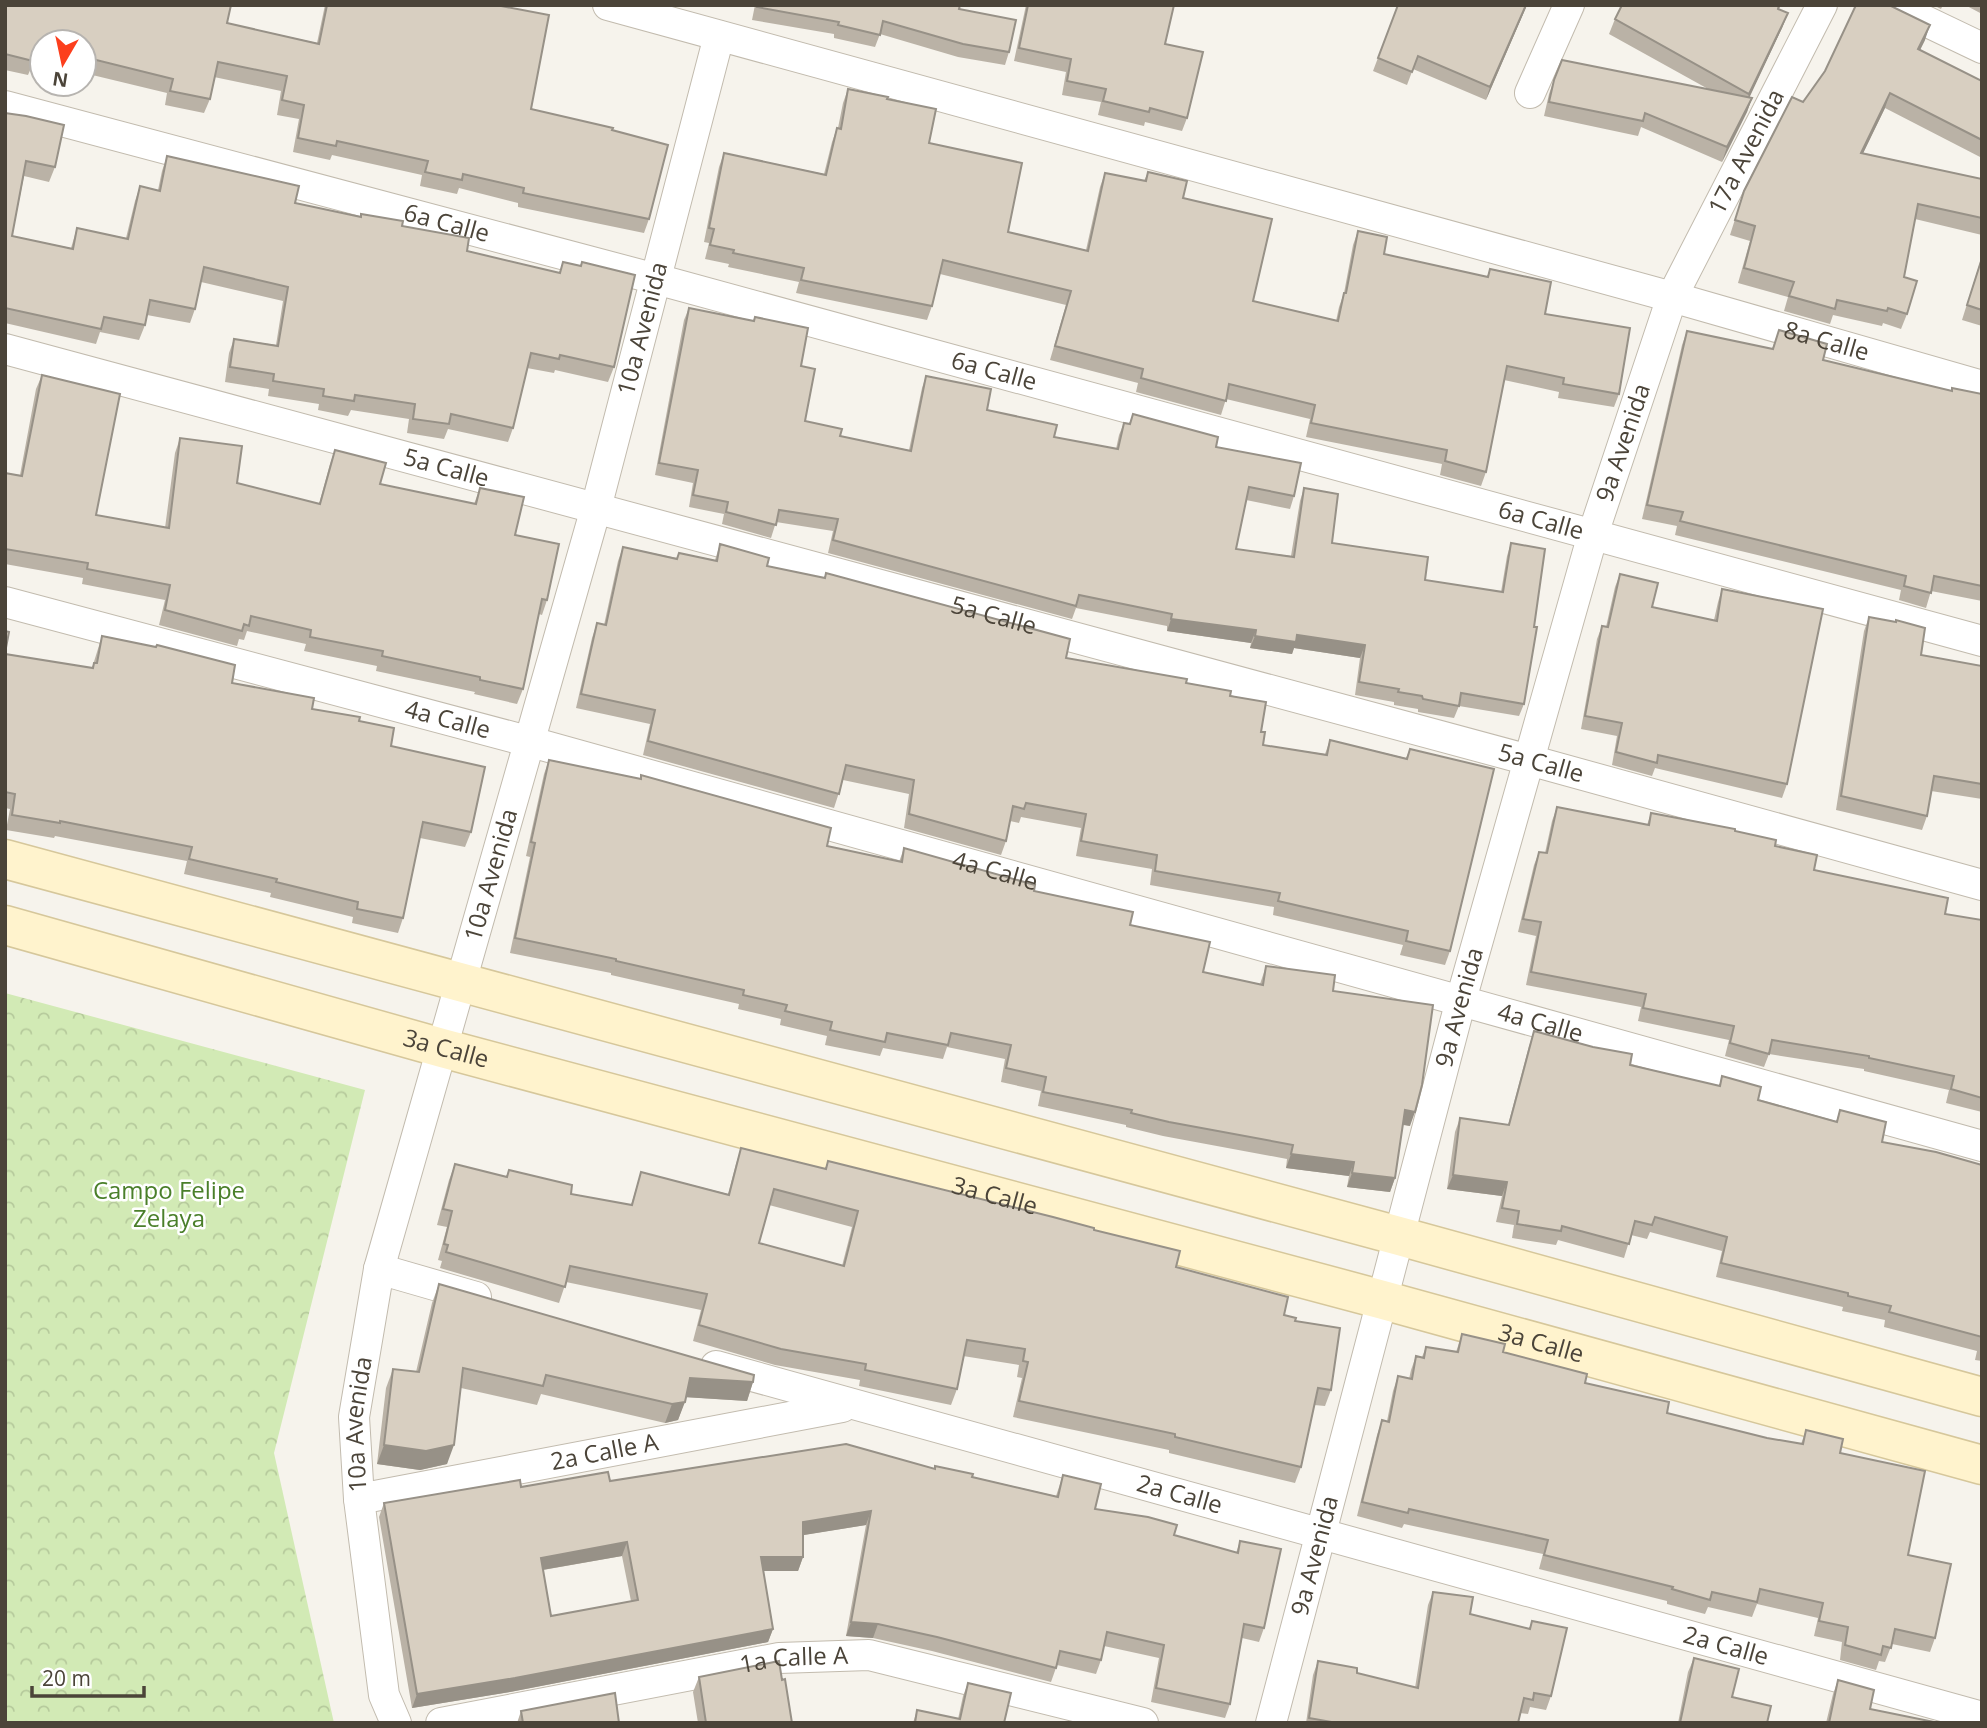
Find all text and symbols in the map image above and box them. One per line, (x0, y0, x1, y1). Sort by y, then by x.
north arrow (28, 28, 98, 98)
text: N (51, 66, 70, 94)
street label: 17a Avenida (1699, 83, 1791, 219)
street label: 6a Calle (401, 195, 494, 249)
street label: 10a Avenida (608, 258, 674, 398)
street label: 8a Calle (1780, 312, 1873, 368)
street label: 6a Calle (948, 342, 1041, 397)
street label: 9a Avenida (1587, 379, 1657, 506)
street label: 5a Calle (400, 439, 493, 494)
street label: 6a Calle (1495, 492, 1588, 547)
street label: 5a Calle (948, 587, 1041, 641)
street label: 4a Calle (402, 691, 494, 746)
street label: 5a Calle (1495, 735, 1588, 789)
street label: 10a Avenida (455, 804, 524, 945)
street label: 4a Calle (949, 842, 1042, 897)
street label: 9a Avenida (1426, 943, 1490, 1070)
street label: 4a Calle (1494, 994, 1587, 1049)
street label: 3a Calle (400, 1020, 493, 1075)
street label: 3a Calle (948, 1167, 1041, 1222)
park label: Campo Felipe Zelaya (93, 1173, 245, 1234)
street label: 3a Calle (1495, 1315, 1588, 1370)
street label: 10a Avenida (336, 1354, 379, 1493)
street label: 2a Calle A (548, 1424, 662, 1477)
street label: 2a Calle (1133, 1465, 1226, 1521)
street label: 9a Avenida (1282, 1492, 1345, 1619)
street label: 2a Calle (1680, 1617, 1773, 1672)
street label: 1a Calle A (737, 1638, 849, 1680)
scale bar (32, 1654, 144, 1698)
text: 20 m (42, 1664, 91, 1692)

